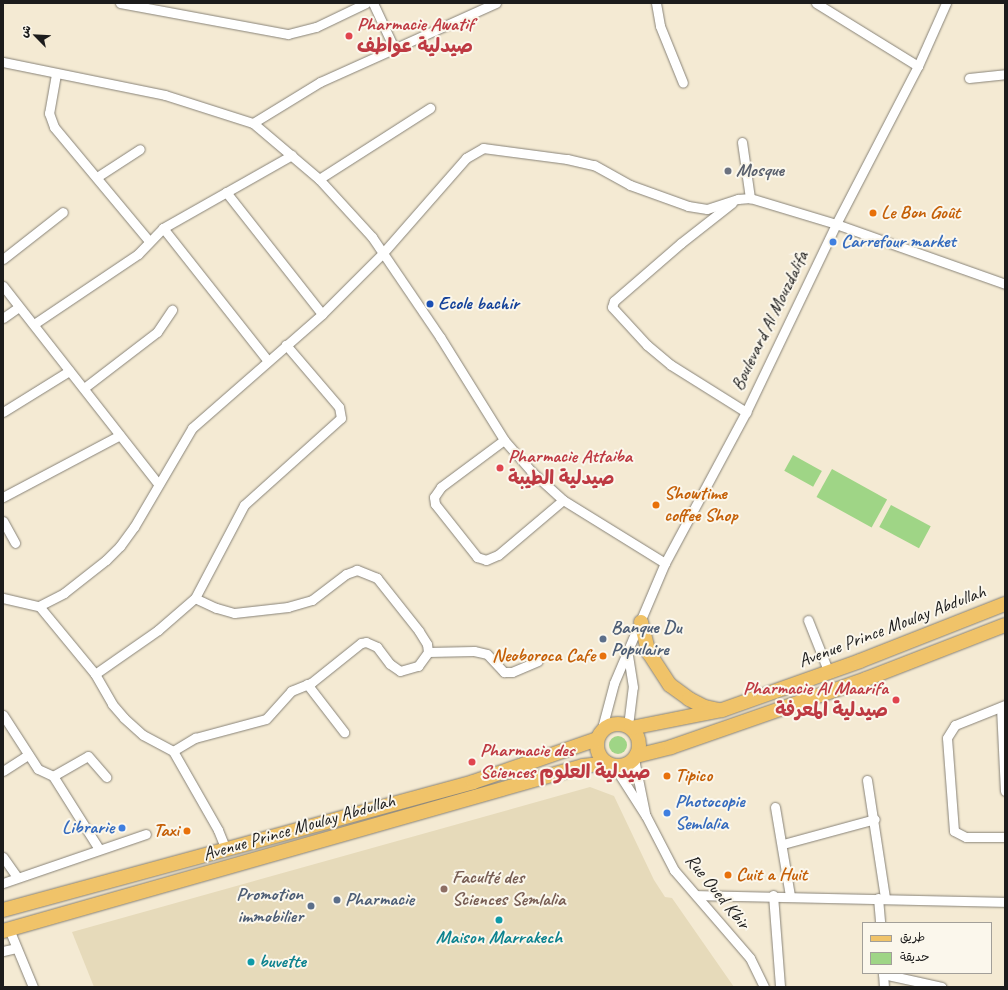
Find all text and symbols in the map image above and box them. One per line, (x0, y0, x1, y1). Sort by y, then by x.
place label: Pharmacie Awatif صيدلية عواطف (357, 14, 474, 58)
north arrow (16, 16, 56, 56)
text: ش (16, 23, 34, 40)
marker: Pharmacie Awatif صيدلية عواطف (344, 31, 354, 41)
place label: Mosque (736, 160, 784, 182)
marker: Mosque (723, 166, 733, 176)
place label: Le Bon Goût (881, 202, 960, 224)
marker: Le Bon Goût (868, 208, 878, 218)
place label: Carrefour market (841, 231, 955, 253)
marker: Carrefour market (828, 237, 838, 247)
street label: Boulevard Al Mouzdalifa (726, 247, 814, 395)
place label: Ecole bachir (438, 293, 519, 315)
marker: Ecole bachir (425, 299, 435, 309)
place label: Pharmacie Attaiba صيدلية الطيبة (508, 446, 632, 490)
marker: Pharmacie Attaiba صيدلية الطيبة (495, 463, 505, 473)
place label: Showtime coffee Shop (664, 483, 737, 527)
marker: Showtime coffee Shop (651, 500, 661, 510)
street label: Avenue Prince Moulay Abdullah (795, 581, 989, 673)
place label: Banque Du Populaire (611, 617, 681, 661)
marker: Banque Du Populaire (598, 634, 608, 644)
place label: Neoboroca Cafe (492, 645, 595, 667)
marker: Neoboroca Cafe (598, 651, 608, 661)
place label: Pharmacie Al Maarifa صيدلية المعرفة (742, 678, 888, 722)
marker: Pharmacie Al Maarifa صيدلية المعرفة (891, 695, 901, 705)
place label: Pharmacie des Sciences صيدلية العلوم (480, 740, 650, 784)
marker: Pharmacie des Sciences صيدلية العلوم (467, 757, 477, 767)
place label: Tipico (675, 765, 712, 787)
marker: Tipico (662, 771, 672, 781)
street label: Avenue Prince Moulay Abdullah (200, 790, 398, 866)
place label: Photocopie Semlalia (675, 791, 745, 835)
marker: Photocopie Semlalia (662, 808, 672, 818)
place label: Librarie (62, 817, 114, 839)
place label: Taxi (153, 820, 179, 842)
marker: Librarie (117, 823, 127, 833)
marker: Taxi (182, 826, 192, 836)
street label: Rue Oued Kbir (680, 850, 754, 934)
place label: Cuit a Huit (736, 864, 808, 886)
place label: Faculté des Sciences Semlalia (452, 867, 565, 911)
marker: Cuit a Huit (723, 870, 733, 880)
place label: Promotion immobilier (236, 884, 303, 928)
marker: Faculté des Sciences Semlalia (439, 884, 449, 894)
place label: Pharmacie (345, 889, 414, 911)
marker: Pharmacie (332, 895, 342, 905)
marker: Promotion immobilier (306, 901, 316, 911)
marker: Maison Marrakech (494, 915, 504, 925)
legend (862, 922, 992, 974)
place label: Maison Marrakech (436, 927, 562, 949)
text: طريق (900, 929, 925, 945)
text: حديقة (900, 949, 929, 965)
place label: buvette (259, 951, 306, 973)
marker: buvette (246, 957, 256, 967)

